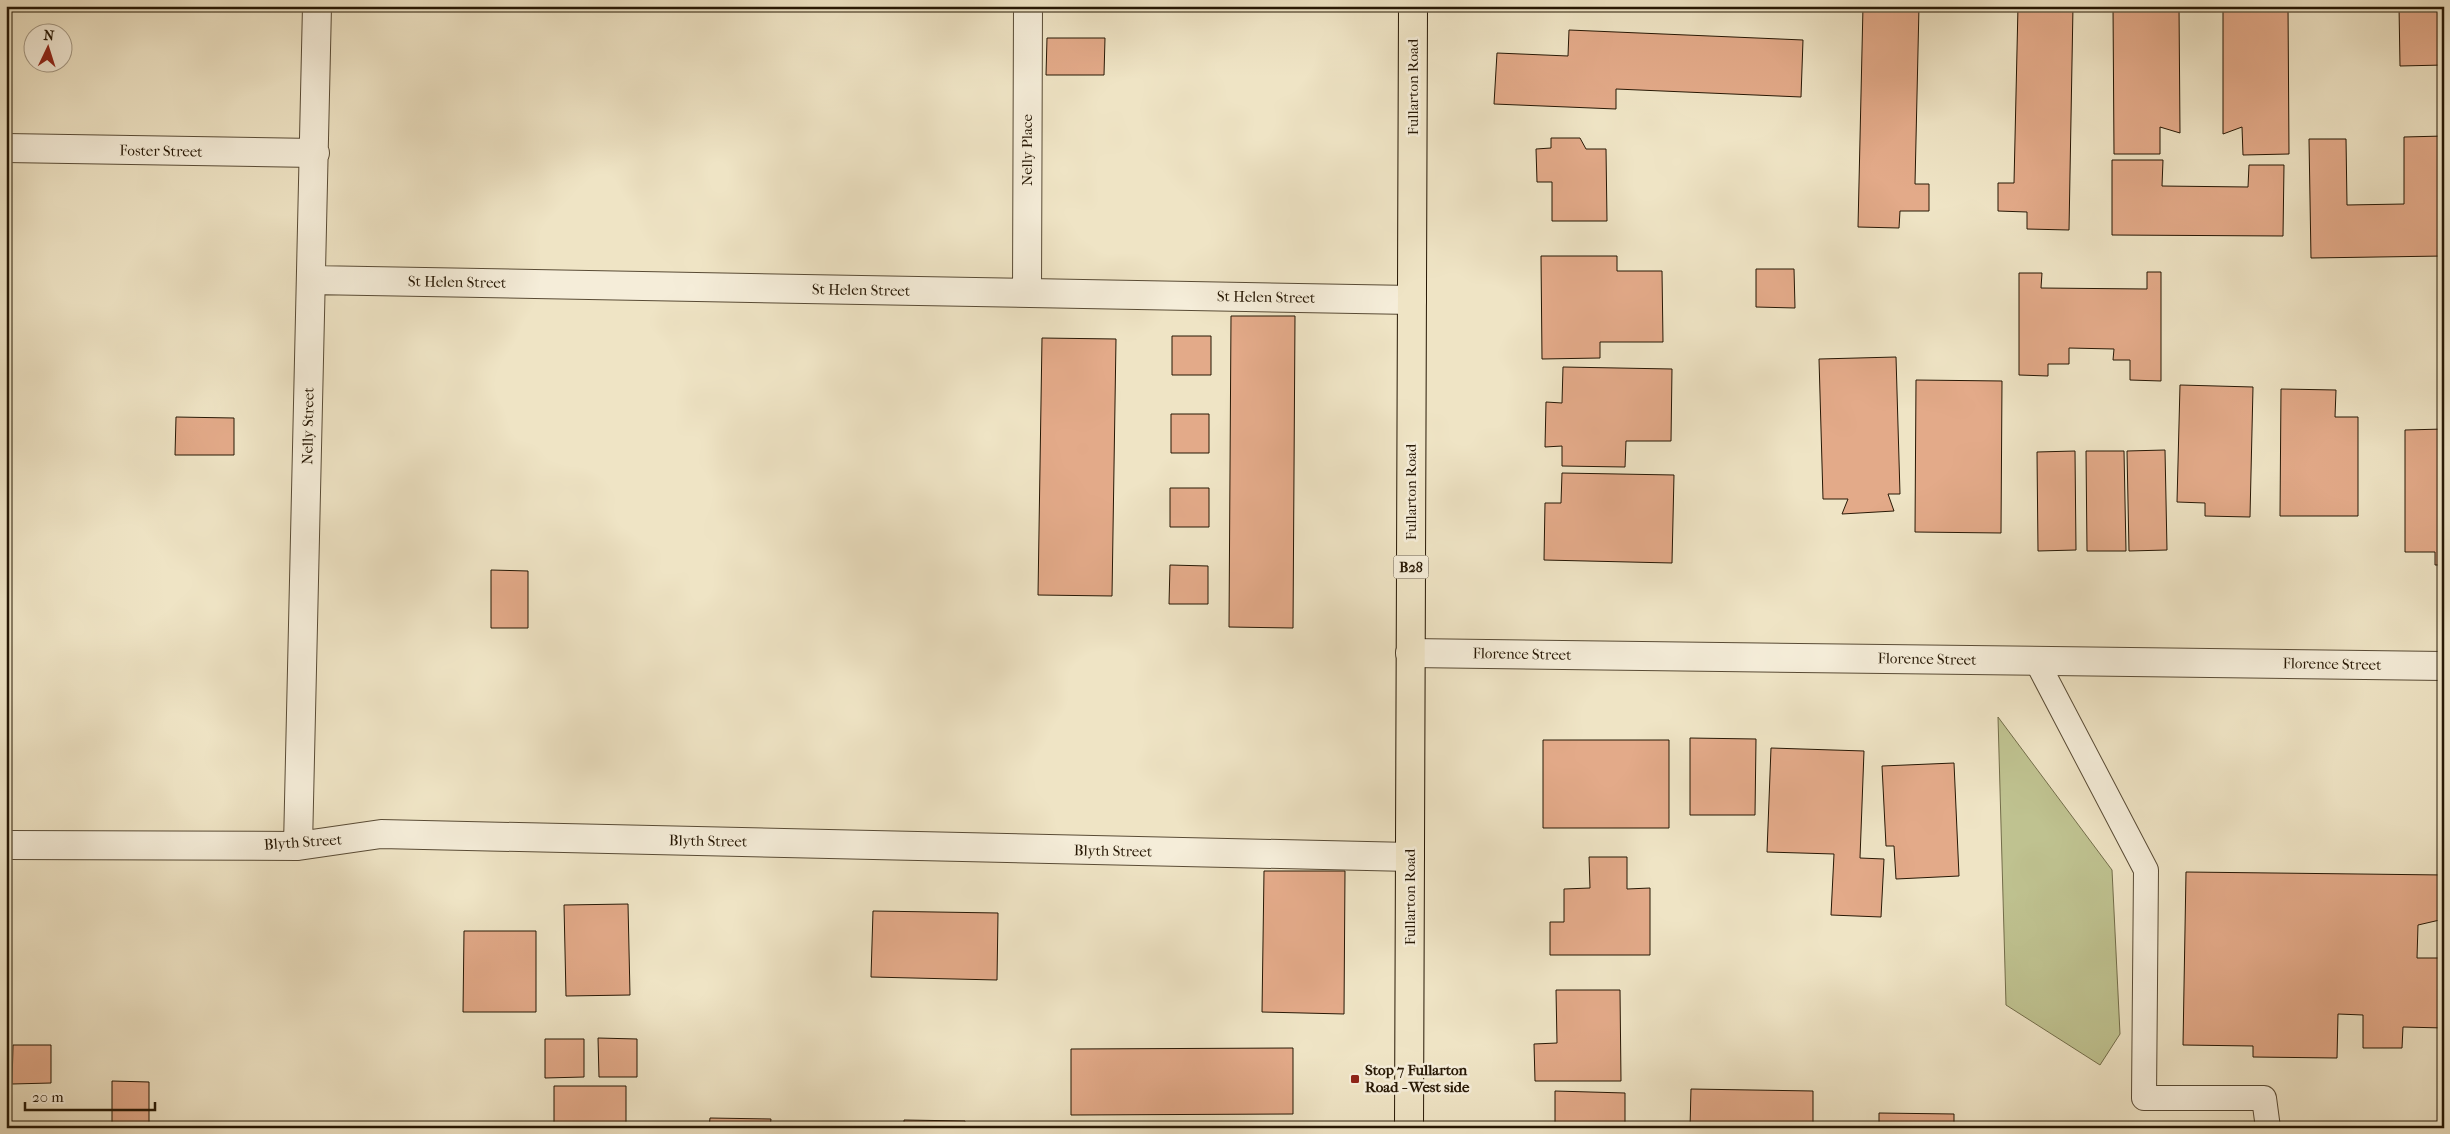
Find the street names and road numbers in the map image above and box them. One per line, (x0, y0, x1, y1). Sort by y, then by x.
street label: Fullarton Road (1404, 38, 1422, 135)
street label: Nelly Place (1018, 114, 1036, 186)
street label: Foster Street (119, 141, 203, 161)
street label: St Helen Street (408, 272, 507, 292)
street label: St Helen Street (812, 280, 911, 300)
street label: St Helen Street (1217, 287, 1316, 307)
street label: Nelly Street (298, 387, 318, 465)
street label: Fullarton Road (1402, 443, 1420, 540)
road number: B28 (1394, 556, 1428, 578)
street label: Florence Street (1472, 644, 1572, 664)
street label: Florence Street (1877, 649, 1977, 669)
street label: Florence Street (2282, 654, 2382, 674)
street label: Blyth Street (263, 830, 343, 854)
street label: Blyth Street (669, 831, 748, 851)
street label: Blyth Street (1074, 841, 1153, 861)
street label: Fullarton Road (1401, 848, 1419, 945)

